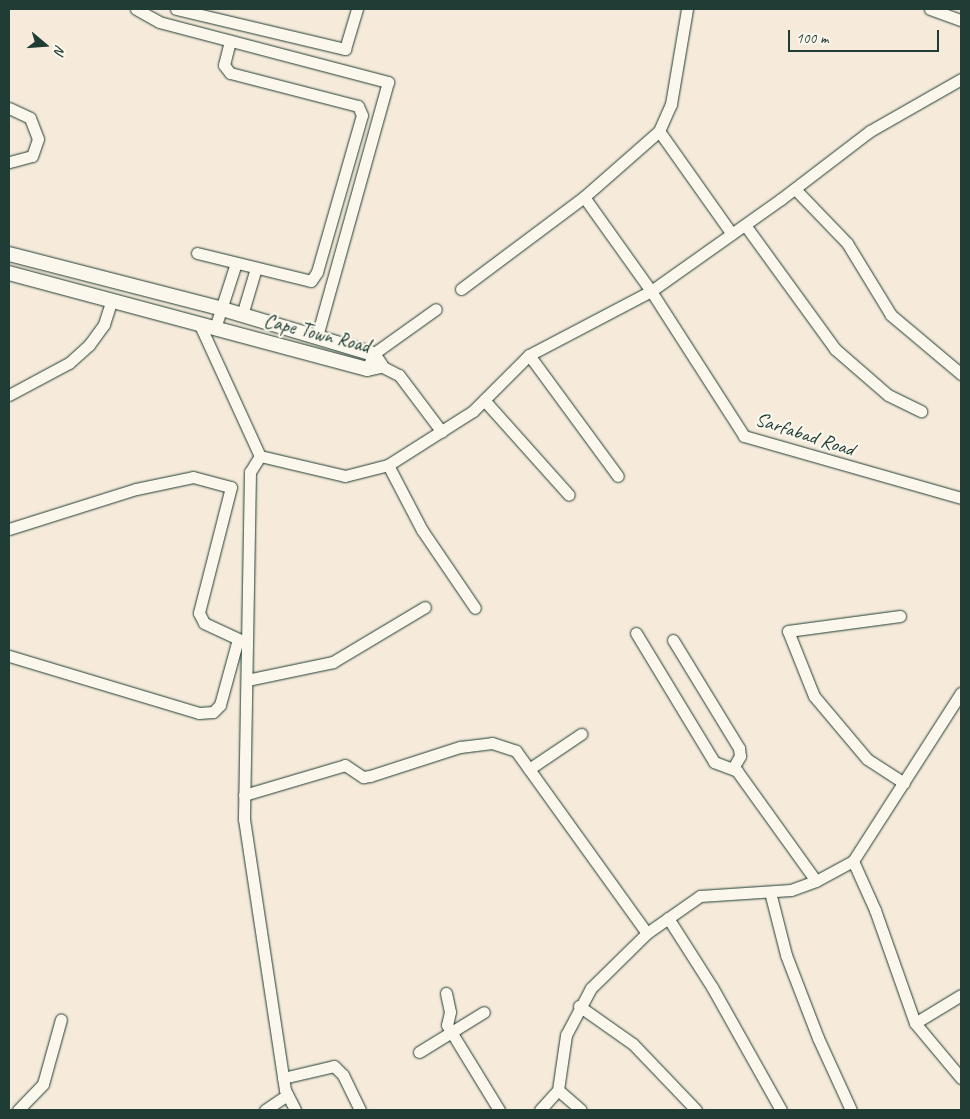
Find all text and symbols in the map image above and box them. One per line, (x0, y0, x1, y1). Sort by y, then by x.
north arrow (20, 20, 70, 70)
scale bar (790, 20, 941, 52)
text: 100 m (796, 29, 828, 48)
text: N (50, 43, 69, 57)
street label: Cape Town Road (261, 308, 373, 358)
street label: Sarfabad Road (753, 407, 857, 461)

